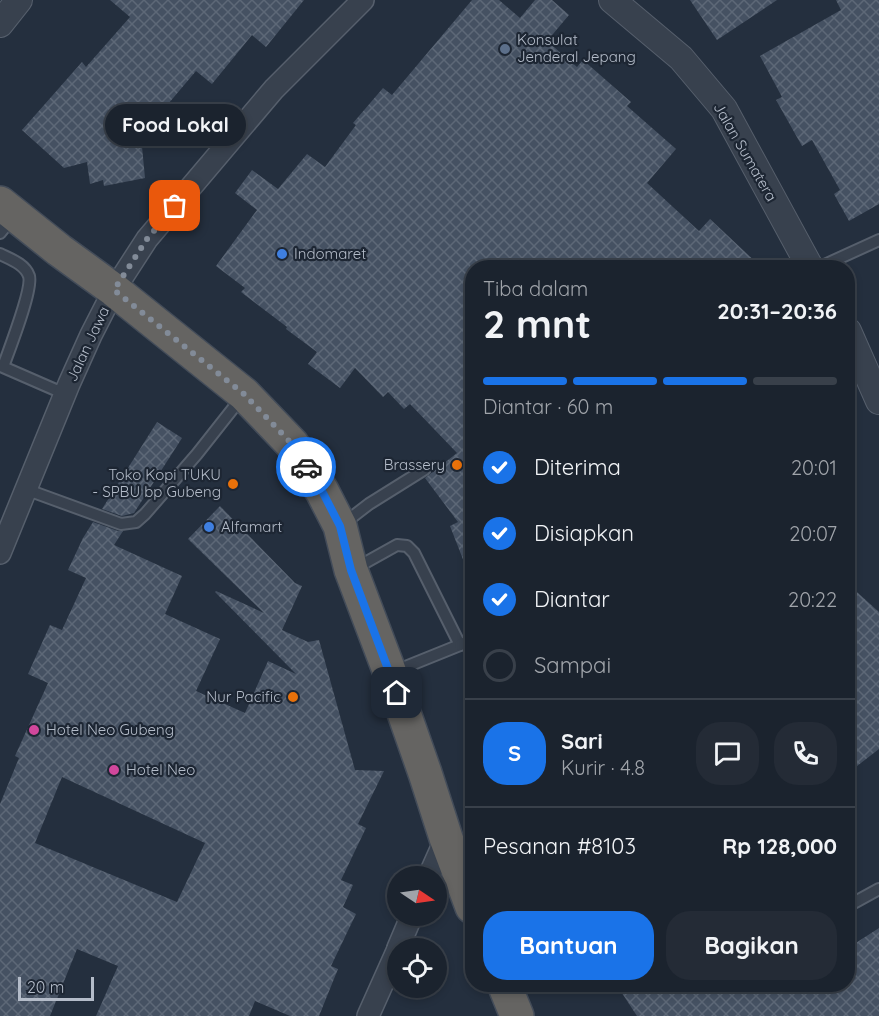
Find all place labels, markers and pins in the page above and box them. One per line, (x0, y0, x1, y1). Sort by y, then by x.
place label: Konsulat Jenderal Jepang (517, 30, 636, 66)
marker: Konsulat Jenderal Jepang (498, 42, 512, 56)
callout: Food Lokal (104, 104, 246, 146)
pin (149, 180, 200, 231)
place label: Indomaret (294, 244, 366, 263)
marker: Indomaret (275, 247, 289, 261)
place label: Brassery (384, 455, 445, 474)
marker: Brassery (450, 458, 464, 472)
place label: Toko Kopi TUKU - SPBU bp Gubeng (92, 465, 221, 501)
marker: Toko Kopi TUKU - SPBU bp Gubeng (226, 477, 240, 491)
place label: Alfamart (221, 517, 282, 536)
marker: Alfamart (202, 520, 216, 534)
pin (371, 667, 422, 718)
place label: Nur Pacific (206, 687, 281, 706)
marker: Nur Pacific (286, 690, 300, 704)
place label: Hotel Neo Gubeng (46, 720, 174, 739)
marker: Hotel Neo Gubeng (27, 723, 41, 737)
place label: Hotel Neo (126, 760, 195, 779)
marker: Hotel Neo (107, 763, 121, 777)

